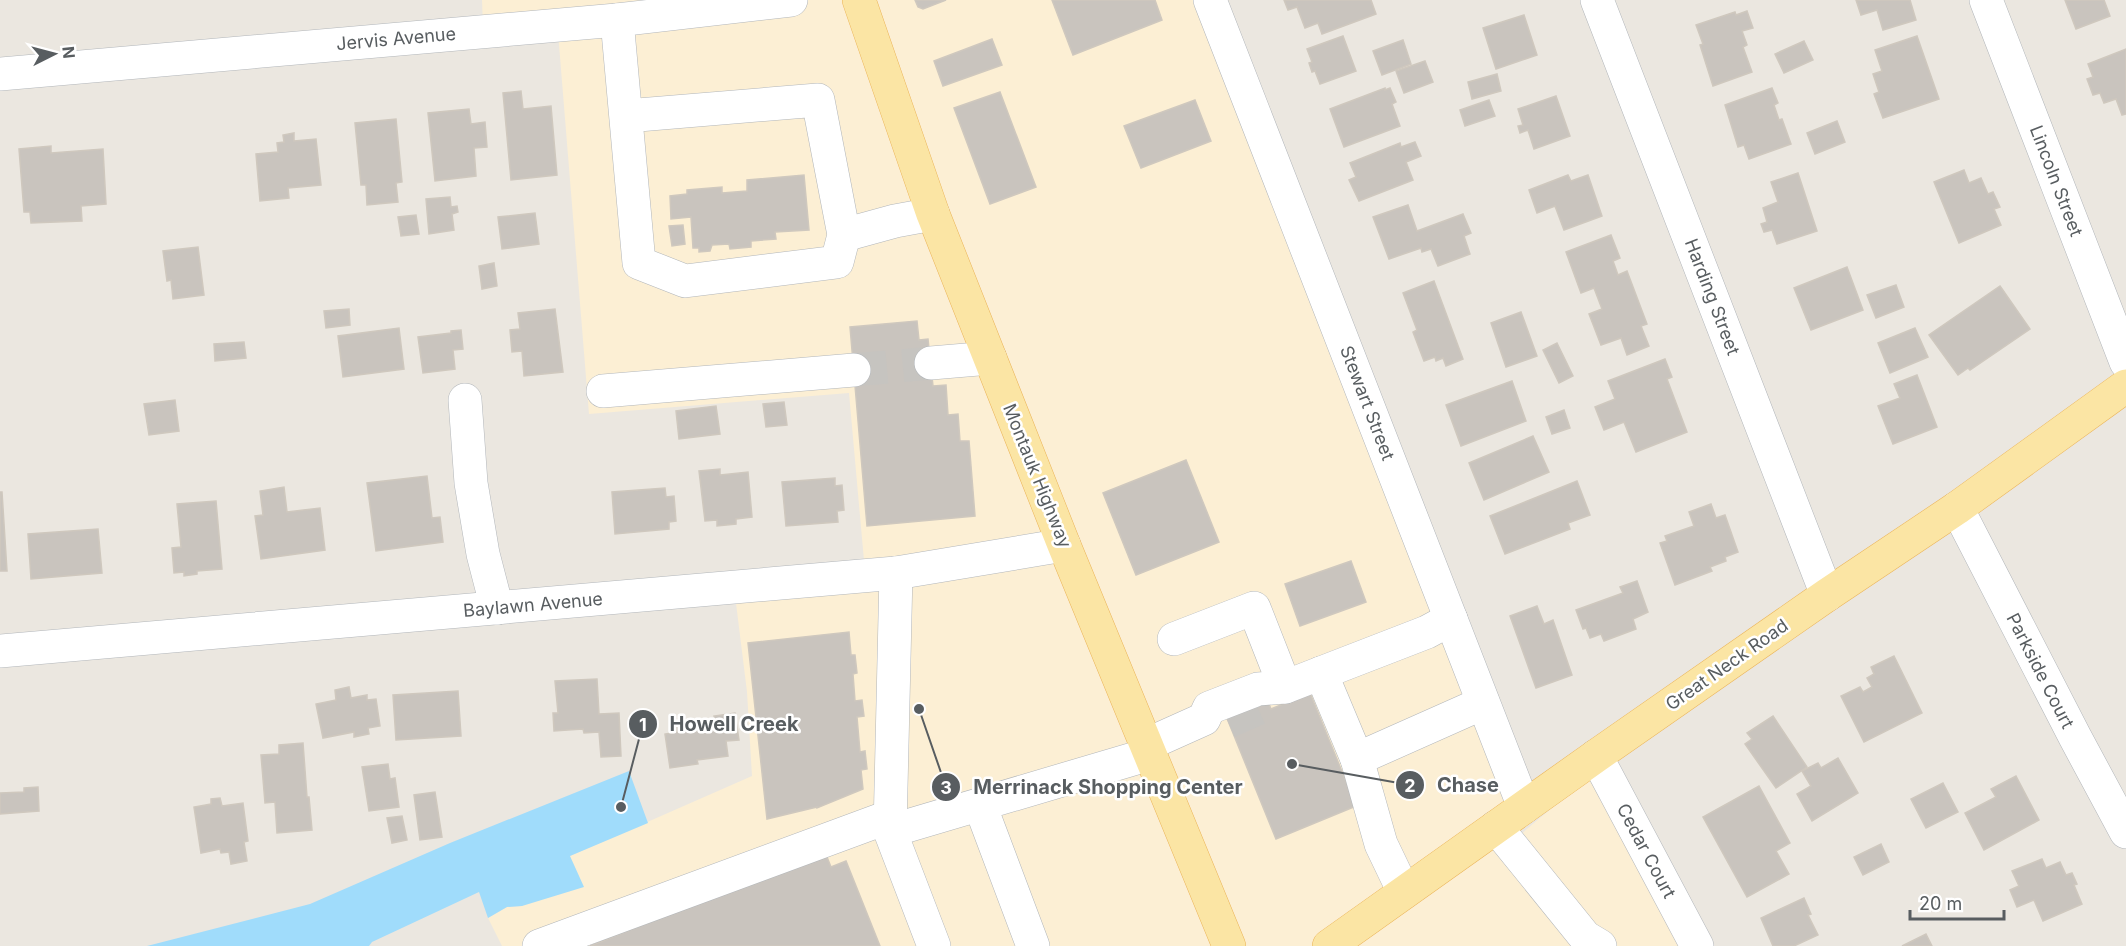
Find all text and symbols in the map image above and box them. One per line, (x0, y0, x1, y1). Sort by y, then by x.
street label: Jervis Avenue (335, 23, 457, 54)
north arrow (24, 24, 84, 84)
text: N (58, 45, 80, 60)
street label: Lincoln Street (2026, 122, 2087, 239)
street label: Harding Street (1681, 236, 1744, 358)
street label: Stewart Street (1336, 343, 1399, 463)
street label: Montauk Highway (999, 401, 1076, 551)
street label: Baylawn Avenue (462, 588, 604, 621)
street label: Parkside Court (2002, 610, 2079, 732)
street label: Great Neck Road (1662, 615, 1792, 715)
callout: Howell Creek (628, 705, 811, 743)
text: Howell Creek (669, 712, 799, 736)
text: 1 (639, 714, 647, 735)
callout: Chase (1395, 766, 1511, 804)
callout: Merrinack Shopping Center (931, 768, 1254, 806)
text: Chase (1437, 773, 1499, 797)
text: Merrinack Shopping Center (973, 775, 1243, 799)
text: 2 (1404, 775, 1416, 796)
text: 3 (940, 777, 952, 798)
street label: Cedar Court (1613, 800, 1680, 902)
scale bar (1910, 883, 2004, 921)
text: 20 m (1919, 893, 1962, 914)

